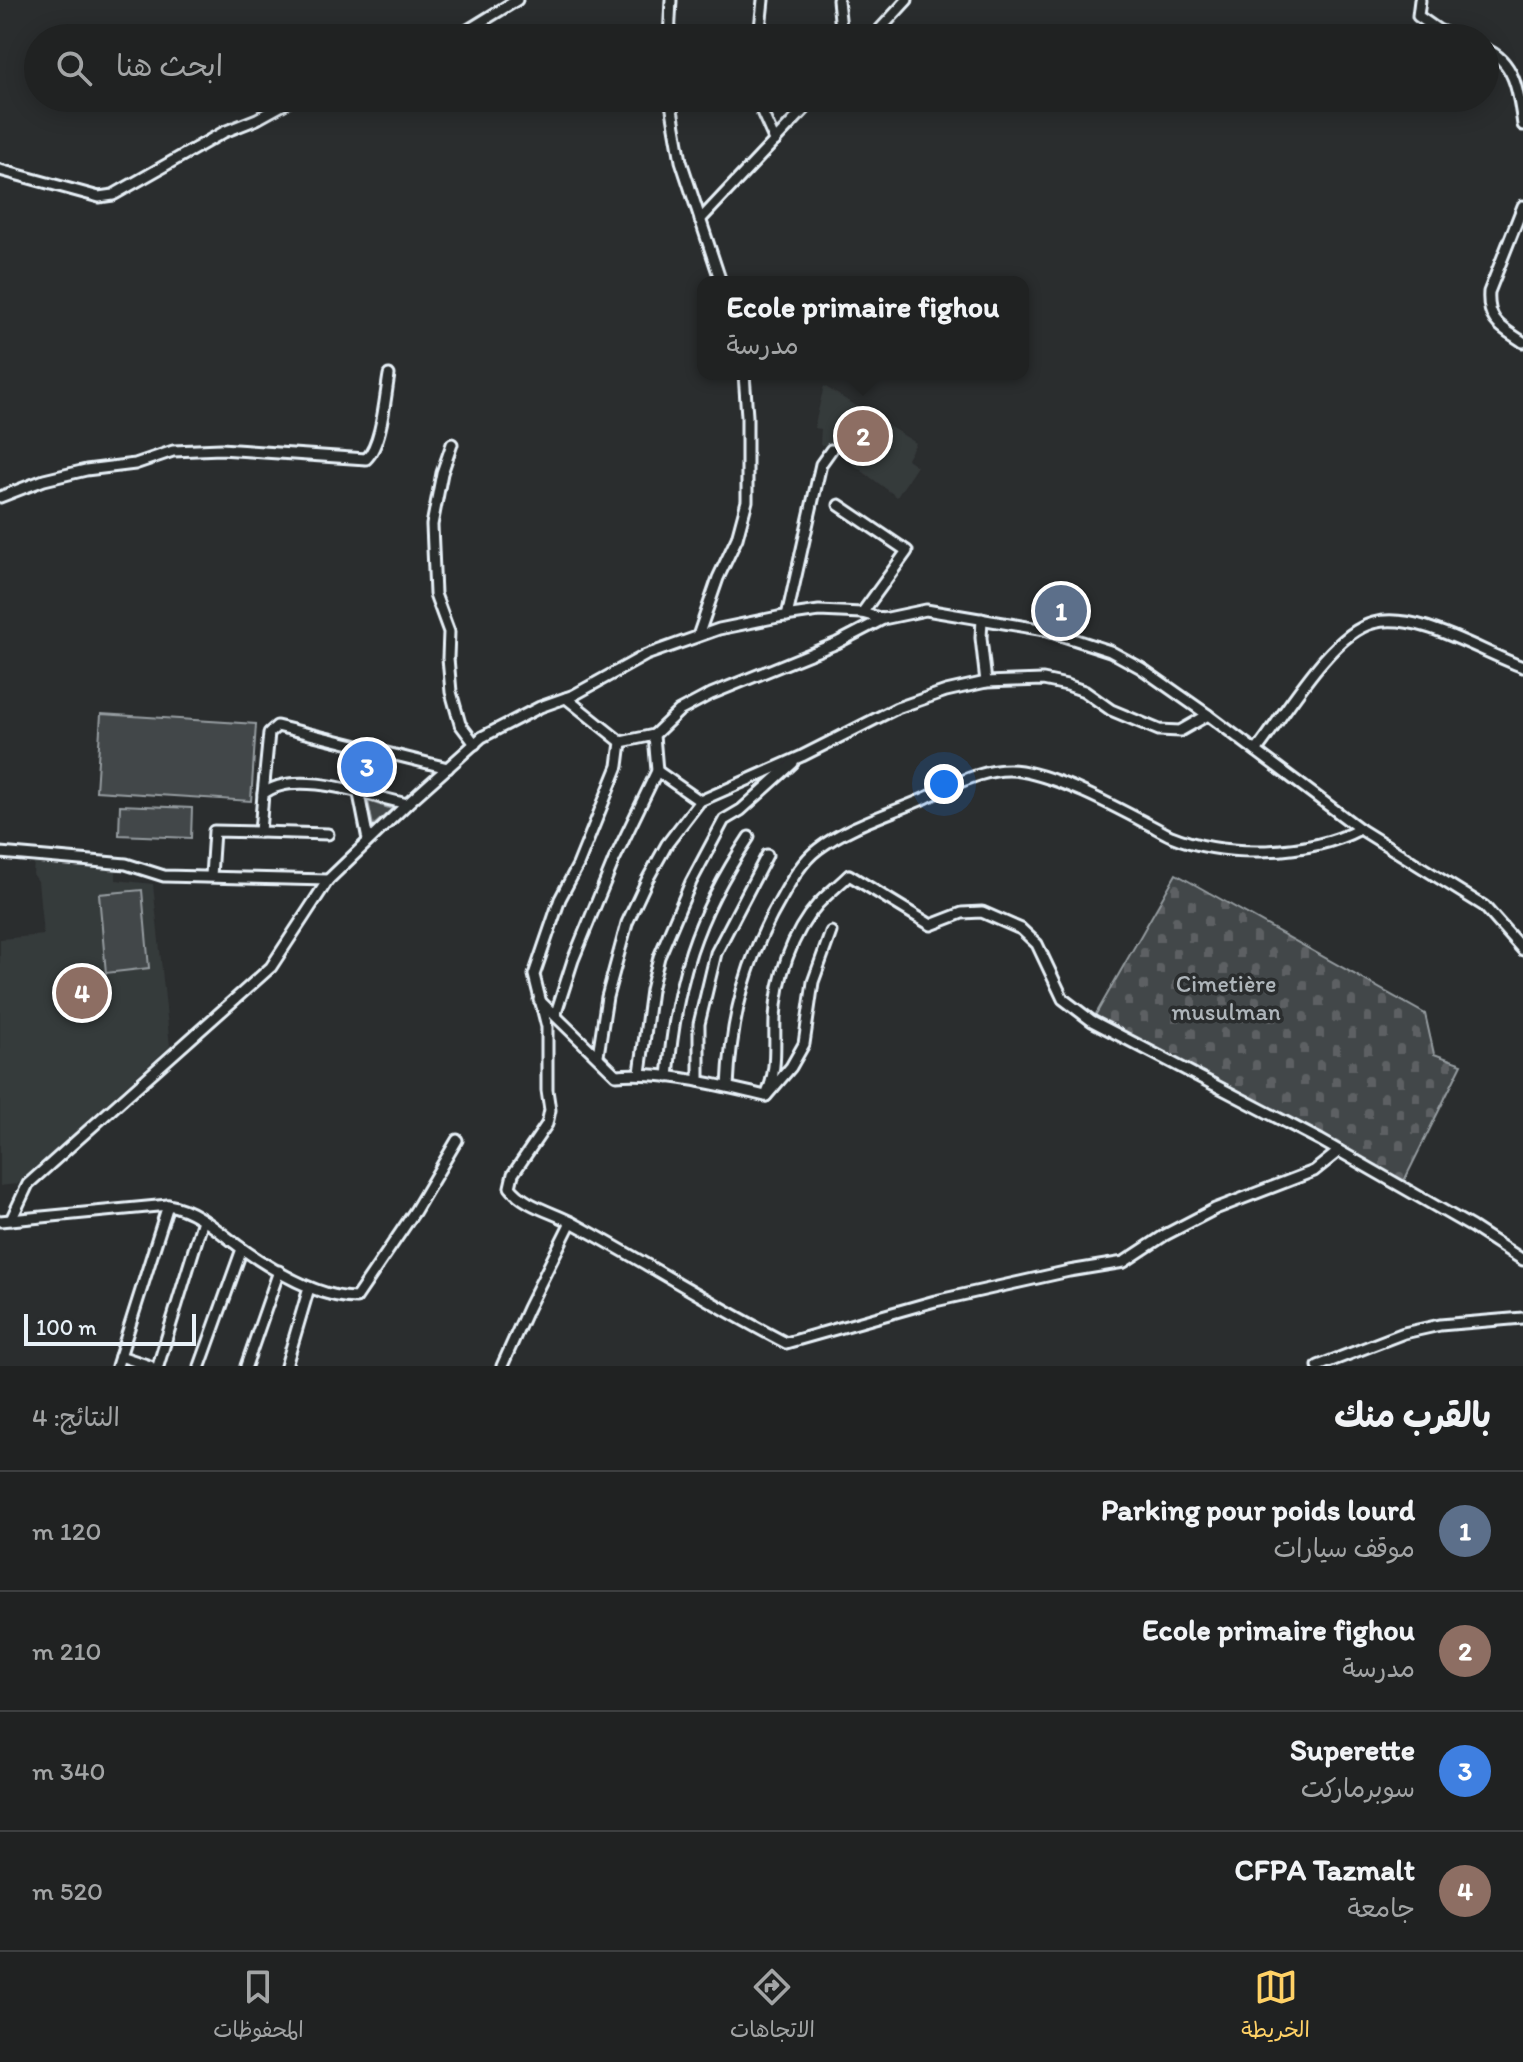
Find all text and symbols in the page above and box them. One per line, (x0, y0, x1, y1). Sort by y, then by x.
search box (24, 24, 1499, 112)
icon: search (52, 46, 96, 90)
text: ابحث هنا (116, 47, 223, 84)
popup (697, 276, 1029, 380)
text: Ecole primaire fighou (727, 288, 999, 325)
text: مدرسة (727, 329, 799, 361)
pin: 2 (837, 406, 889, 466)
pin: 1 (1035, 581, 1087, 641)
pin: 3 (341, 737, 393, 797)
your location (924, 764, 964, 804)
pin: 4 (56, 963, 108, 1023)
park label: Cimetière musulman (1171, 969, 1281, 1026)
scale bar (24, 1310, 196, 1346)
text: 100 m (36, 1314, 97, 1341)
text: بالقرب منك (1334, 1395, 1491, 1436)
text: النتائج: 4 (32, 1401, 120, 1433)
text: Parking pour poids lourd (1101, 1491, 1415, 1528)
text: 120 m (32, 1515, 102, 1547)
text: 1 (1459, 1515, 1471, 1547)
text: موقف سيارات (1274, 1532, 1415, 1564)
text: Ecole primaire fighou (1142, 1611, 1415, 1648)
text: 210 m (32, 1635, 102, 1667)
text: 2 (1458, 1635, 1472, 1667)
text: مدرسة (1343, 1652, 1415, 1684)
text: Superette (1290, 1731, 1415, 1768)
text: 340 m (32, 1755, 106, 1787)
text: 3 (1458, 1755, 1472, 1787)
text: سوبرماركت (1301, 1772, 1415, 1804)
text: CFPA Tazmalt (1235, 1851, 1415, 1888)
text: 520 m (32, 1875, 103, 1907)
text: 4 (1457, 1875, 1473, 1907)
text: جامعة (1347, 1892, 1415, 1924)
tab: المحفوظات (213, 1965, 304, 2049)
tab: الاتجاهات (730, 1965, 815, 2049)
tab: الخريطة (1241, 1965, 1310, 2049)

